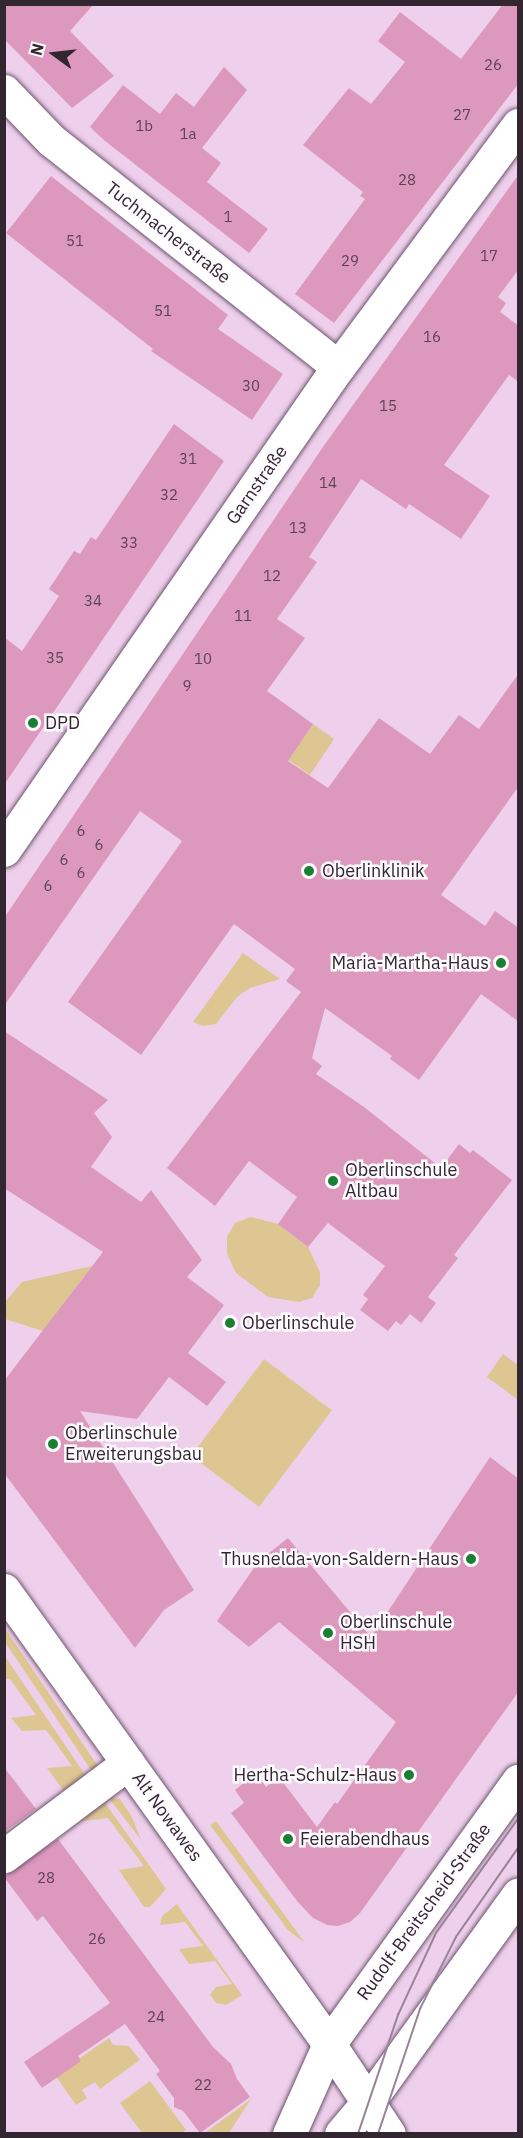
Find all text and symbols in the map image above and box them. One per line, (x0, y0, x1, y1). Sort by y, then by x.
north arrow (24, 24, 84, 84)
text: N (25, 41, 48, 58)
house number: 26 (484, 56, 502, 74)
house number: 27 (453, 106, 471, 124)
house number: 1b (135, 117, 153, 135)
house number: 1a (179, 125, 197, 143)
house number: 28 (398, 171, 416, 189)
street label: Tuchmacherstraße (101, 178, 235, 288)
house number: 1 (224, 208, 232, 226)
house number: 51 (66, 232, 84, 250)
house number: 17 (480, 247, 498, 265)
house number: 29 (341, 252, 359, 270)
house number: 51 (154, 302, 172, 320)
house number: 16 (423, 328, 441, 346)
house number: 30 (242, 377, 260, 395)
house number: 15 (379, 397, 397, 415)
street label: Garnstraße (222, 441, 292, 529)
house number: 31 (179, 450, 197, 468)
house number: 14 (319, 474, 337, 492)
house number: 32 (160, 486, 178, 504)
house number: 13 (289, 519, 307, 537)
house number: 33 (120, 534, 138, 552)
house number: 12 (263, 567, 281, 585)
house number: 34 (84, 592, 102, 610)
house number: 11 (234, 607, 252, 625)
house number: 35 (46, 649, 64, 667)
house number: 10 (194, 650, 212, 668)
house number: 9 (183, 677, 191, 695)
place label: DPD (45, 712, 80, 734)
marker: DPD (26, 716, 40, 730)
house number: 6 (77, 822, 85, 840)
house number: 6 (95, 836, 103, 854)
house number: 6 (60, 851, 68, 869)
place label: Oberlinklinik (322, 860, 424, 882)
marker: Oberlinklinik (300, 862, 318, 880)
house number: 6 (77, 864, 85, 882)
house number: 6 (44, 877, 52, 895)
place label: Maria-Martha-Haus (331, 952, 489, 974)
marker: Maria-Martha-Haus (494, 956, 508, 970)
place label: Oberlinschule Altbau (345, 1160, 457, 1202)
marker: Oberlinschule Altbau (326, 1174, 340, 1188)
place label: Oberlinschule (242, 1312, 354, 1334)
marker: Oberlinschule (223, 1316, 237, 1330)
place label: Oberlinschule Erweiterungsbau (65, 1423, 202, 1466)
marker: Oberlinschule Erweiterungsbau (46, 1437, 60, 1451)
place label: Thusnelda-von-Saldern-Haus (221, 1548, 459, 1570)
marker: Thusnelda-von-Saldern-Haus (464, 1552, 478, 1566)
place label: Oberlinschule HSH (340, 1612, 452, 1654)
marker: Oberlinschule HSH (321, 1626, 335, 1640)
place label: Hertha-Schulz-Haus (233, 1764, 397, 1786)
street label: Alt Nowawes (127, 1768, 207, 1866)
marker: Hertha-Schulz-Haus (402, 1768, 416, 1782)
street label: Rudolf-Breitscheid-Straße (353, 1819, 495, 2005)
place label: Feierabendhaus (300, 1828, 430, 1850)
marker: Feierabendhaus (281, 1832, 295, 1846)
house number: 28 (37, 1869, 55, 1887)
house number: 26 (88, 1930, 106, 1948)
house number: 24 (147, 2008, 165, 2026)
house number: 22 (194, 2076, 212, 2094)

